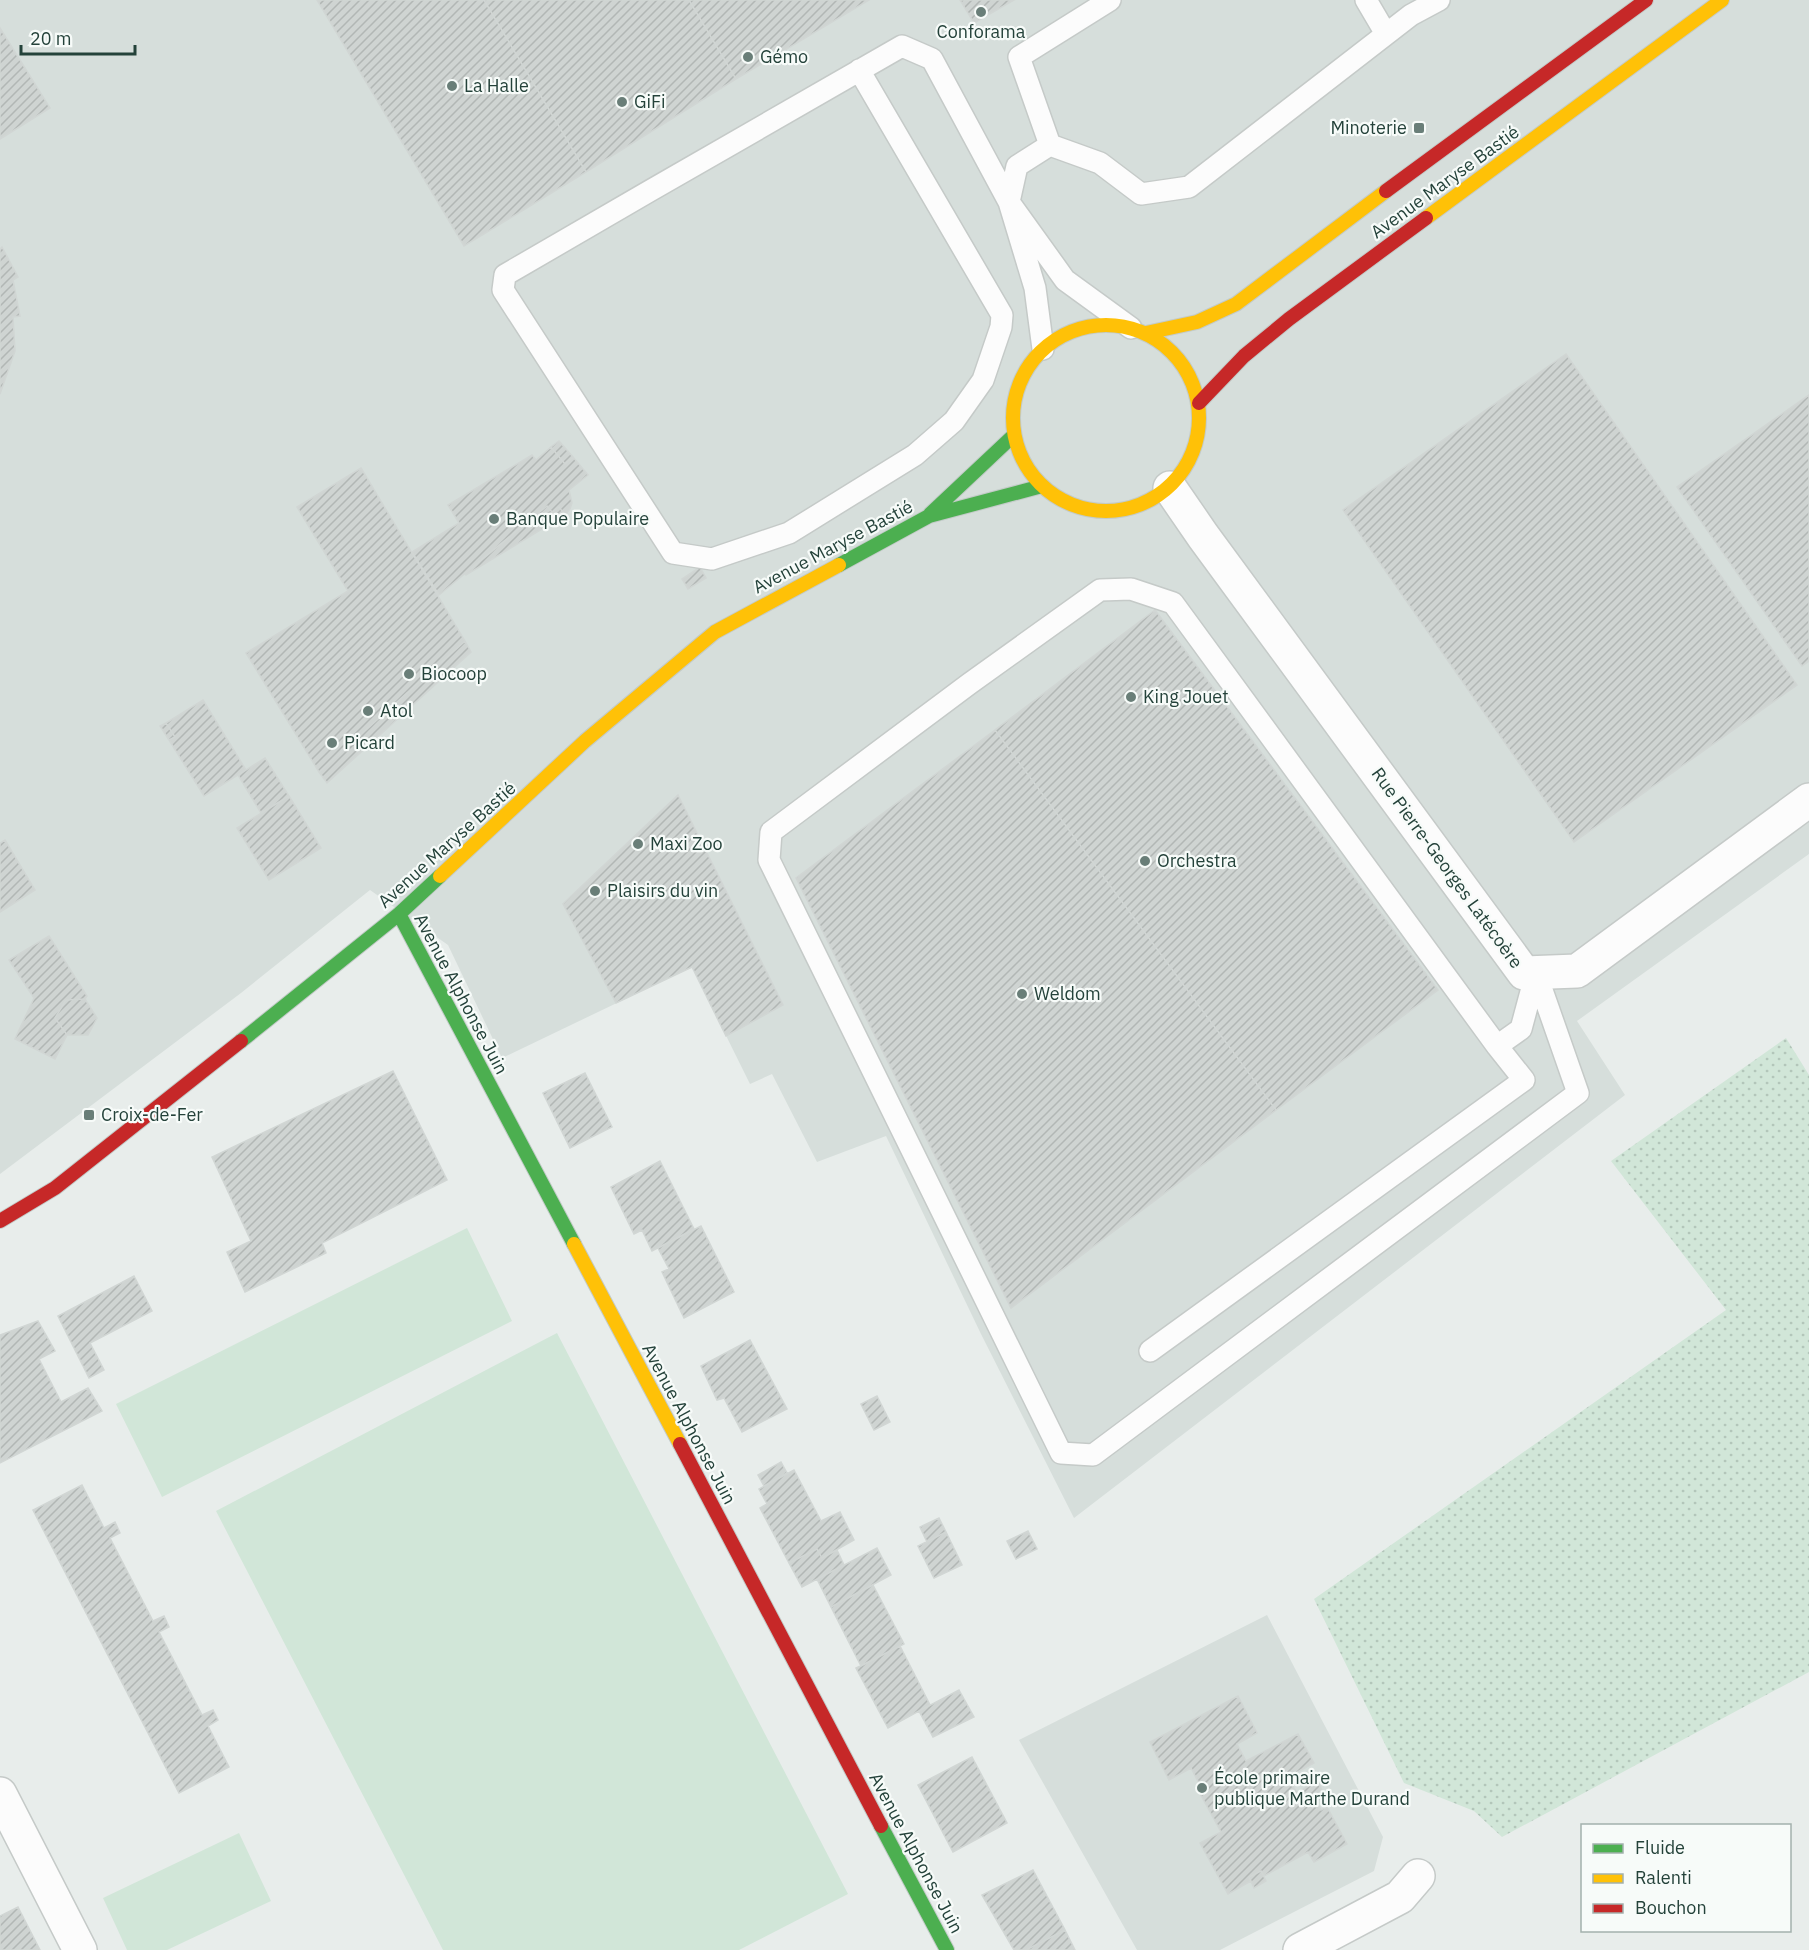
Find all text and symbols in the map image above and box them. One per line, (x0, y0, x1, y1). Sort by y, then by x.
marker: Conforama (974, 5, 988, 19)
scale bar (21, 18, 135, 56)
place label: Conforama (937, 20, 1026, 43)
text: 20 m (30, 27, 72, 50)
place label: Gémo (760, 45, 808, 68)
marker: Gémo (741, 50, 755, 64)
place label: La Halle (464, 74, 529, 97)
marker: La Halle (445, 79, 459, 93)
place label: GiFi (634, 90, 666, 113)
marker: GiFi (615, 95, 629, 109)
place label: Minoterie (1330, 116, 1407, 139)
street label: Avenue Maryse Bastié (1366, 120, 1524, 243)
marker: Minoterie (1412, 121, 1426, 135)
street label: Avenue Maryse Bastié (749, 495, 917, 598)
place label: Banque Populaire (506, 507, 649, 530)
marker: Banque Populaire (487, 512, 501, 526)
place label: Biocoop (421, 662, 487, 685)
marker: Biocoop (402, 667, 416, 681)
place label: King Jouet (1143, 685, 1229, 708)
marker: King Jouet (1124, 690, 1138, 704)
place label: Atol (380, 699, 413, 722)
marker: Atol (361, 704, 375, 718)
place label: Picard (344, 731, 395, 754)
marker: Picard (325, 736, 339, 750)
street label: Rue Pierre-Georges Latécoère (1367, 763, 1528, 973)
street label: Avenue Maryse Bastié (373, 776, 521, 913)
place label: Maxi Zoo (650, 832, 723, 855)
marker: Maxi Zoo (631, 837, 645, 851)
place label: Orchestra (1157, 849, 1237, 872)
marker: Orchestra (1138, 854, 1152, 868)
place label: Plaisirs du vin (607, 879, 718, 902)
marker: Plaisirs du vin (588, 884, 602, 898)
street label: Avenue Alphonse Juin (409, 909, 514, 1078)
place label: Weldom (1034, 982, 1101, 1005)
marker: Weldom (1015, 987, 1029, 1001)
place label: Croix-de-Fer (101, 1103, 203, 1126)
marker: Croix-de-Fer (82, 1108, 96, 1122)
street label: Avenue Alphonse Juin (637, 1339, 742, 1508)
place label: École primaire publique Marthe Durand (1214, 1766, 1410, 1810)
street label: Avenue Alphonse Juin (864, 1768, 969, 1937)
marker: École primaire publique Marthe Durand (1195, 1781, 1209, 1795)
legend (1581, 1824, 1791, 1932)
text: Fluide (1635, 1836, 1685, 1859)
text: Ralenti (1635, 1866, 1692, 1889)
text: Bouchon (1635, 1896, 1707, 1919)

